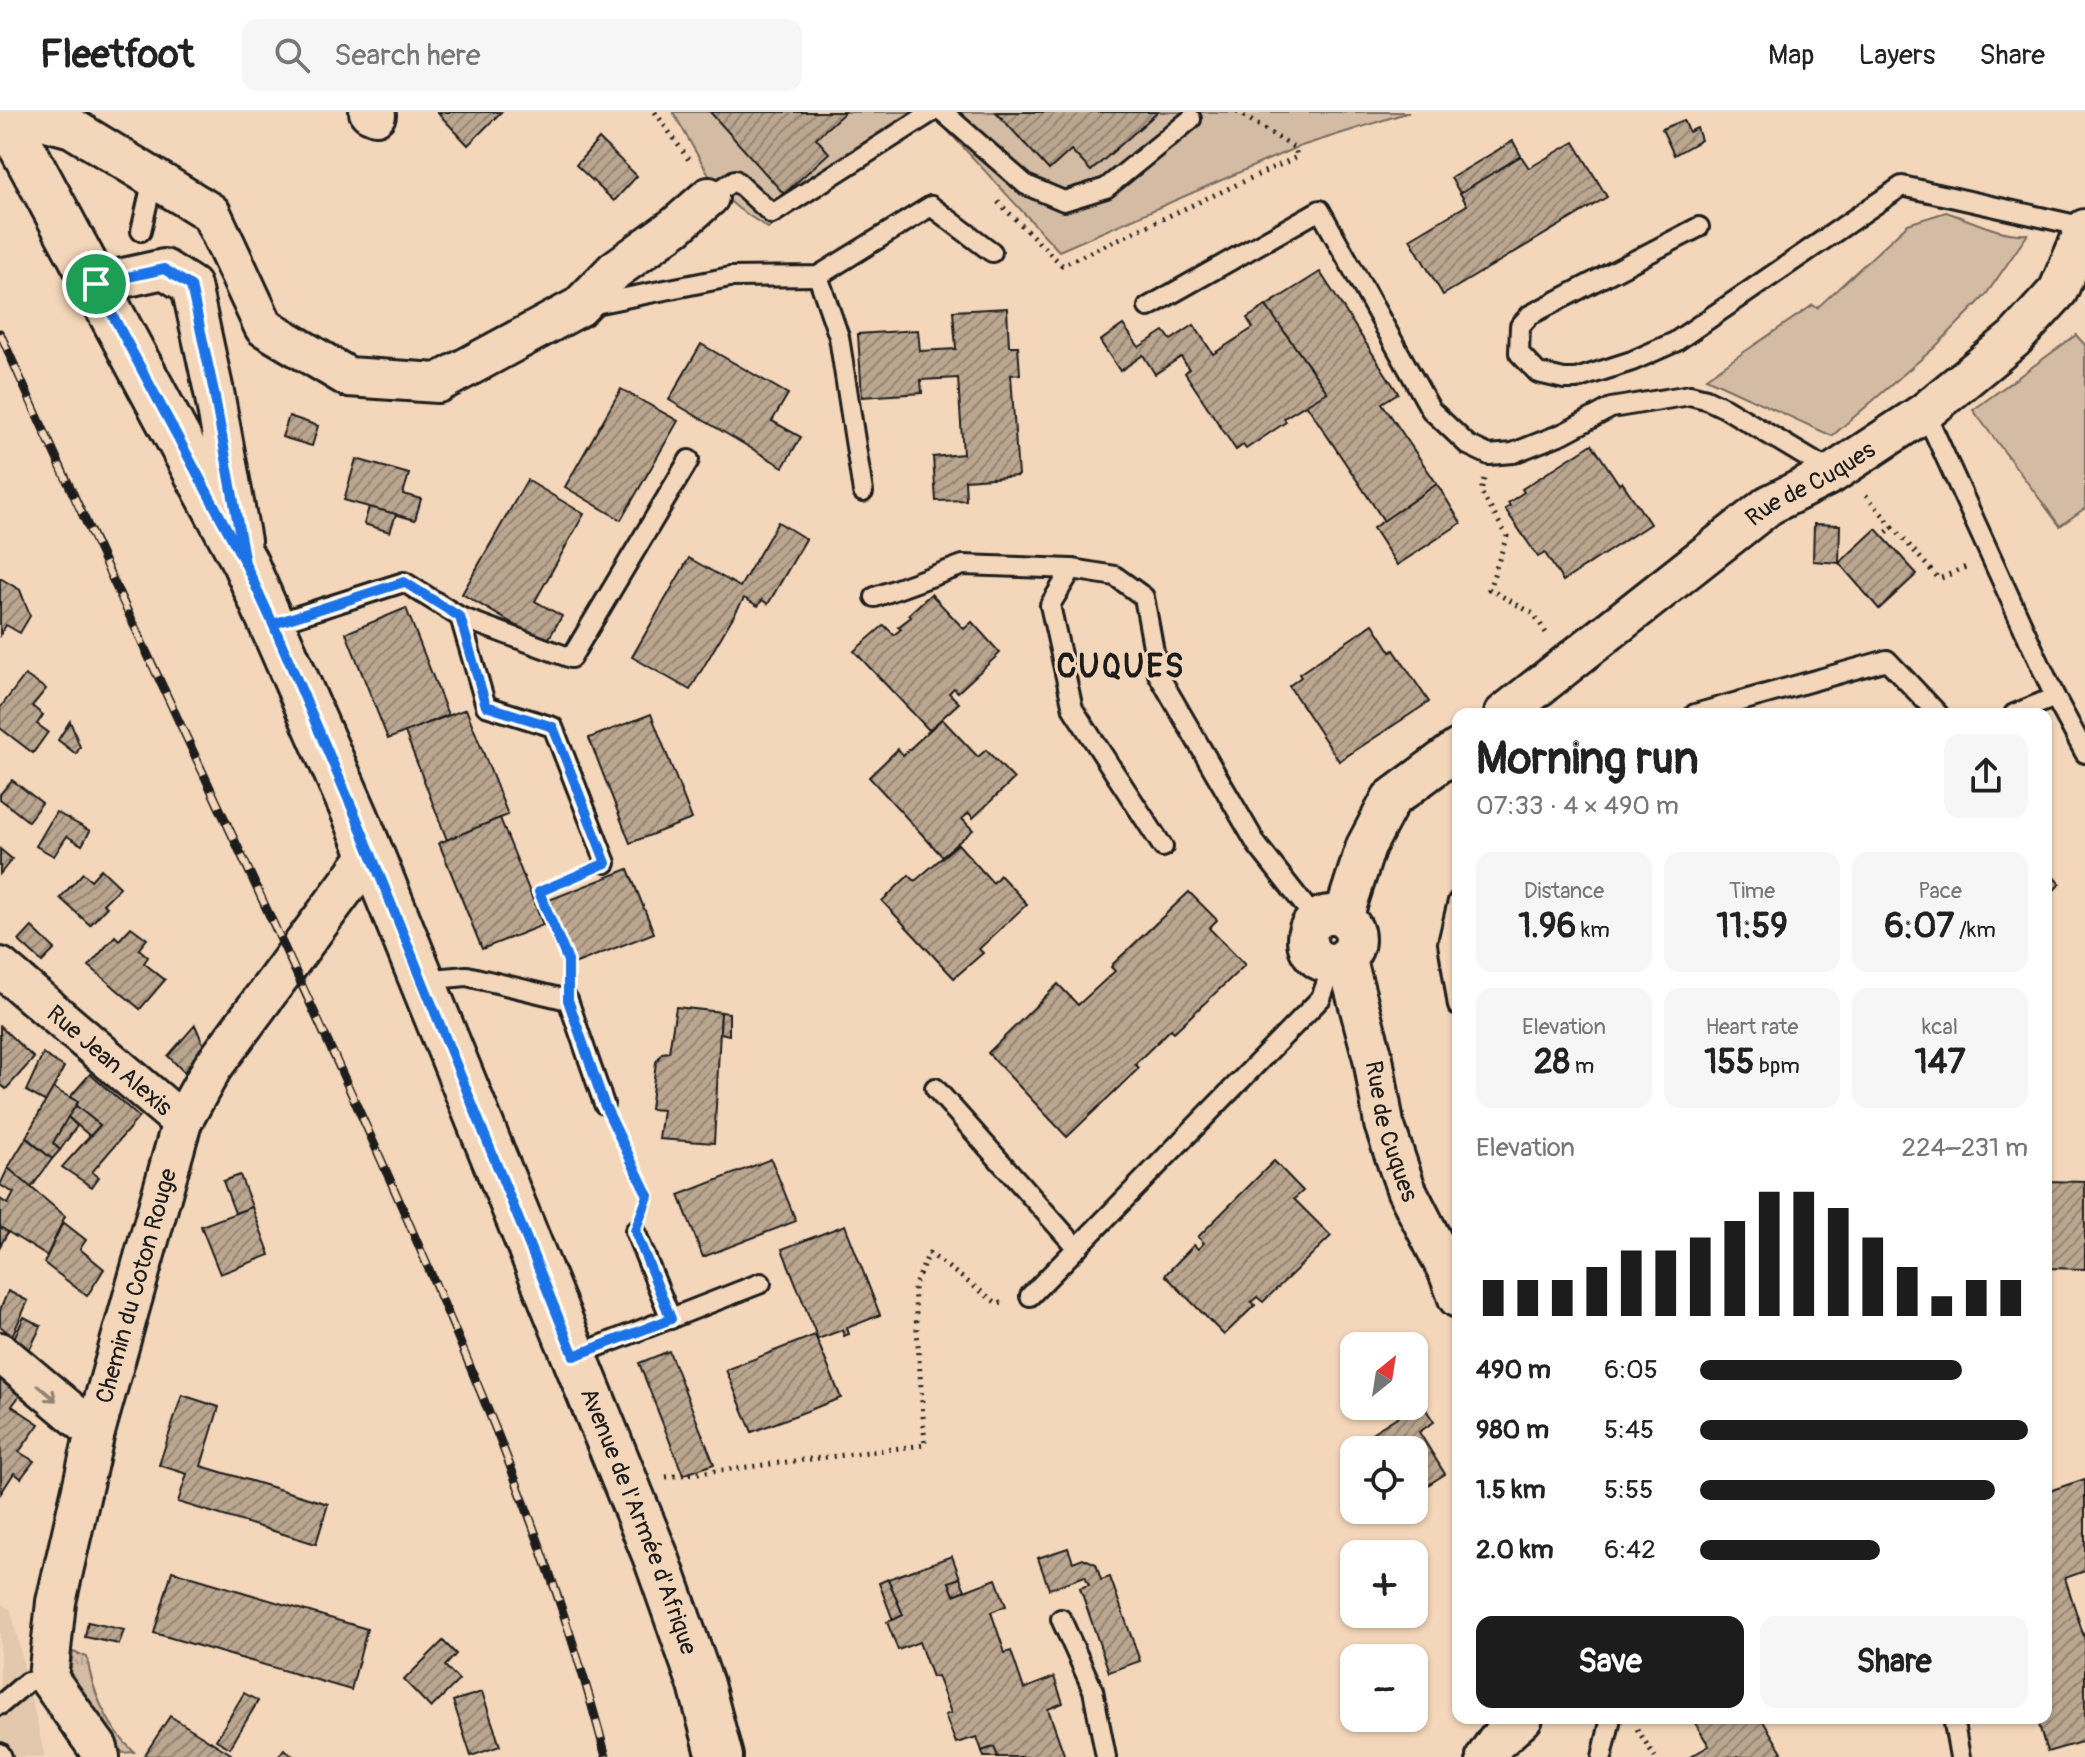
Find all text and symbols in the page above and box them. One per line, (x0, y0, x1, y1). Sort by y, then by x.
search box (242, 19, 802, 91)
text: Fleetfoot (40, 31, 194, 79)
icon: search (270, 33, 314, 77)
text: Search here (334, 37, 481, 74)
text: Map (1768, 38, 1814, 73)
text: Layers (1858, 38, 1935, 73)
text: Share (1979, 38, 2045, 73)
pin (62, 250, 130, 318)
icon: arrive (74, 262, 118, 306)
street label: Rue de Cuques (1740, 435, 1881, 533)
district label: CUQUES (1057, 647, 1185, 687)
text: Morning run (1476, 732, 1699, 787)
button: share (1944, 734, 2028, 818)
text: 07:33 · 4 × 490 m (1476, 790, 1679, 822)
text: Distance (1524, 877, 1604, 905)
text: Time (1729, 877, 1775, 905)
text: Pace (1918, 877, 1962, 905)
text: 1.96 (1518, 905, 1576, 948)
text: 11:59 (1716, 905, 1788, 948)
text: 6:07 (1884, 905, 1954, 948)
text: km (1576, 916, 1610, 944)
text: /km (1954, 916, 1996, 944)
street label: Rue Jean Alexis (41, 999, 178, 1122)
text: Elevation (1522, 1013, 1606, 1041)
text: Heart rate (1706, 1013, 1798, 1041)
text: kcal (1922, 1013, 1958, 1041)
text: 28 (1534, 1041, 1570, 1084)
text: 155 (1704, 1041, 1754, 1084)
text: 147 (1915, 1041, 1966, 1084)
text: m (1570, 1052, 1594, 1080)
text: bpm (1754, 1052, 1800, 1080)
street label: Rue de Cuques (1359, 1059, 1424, 1207)
text: Elevation (1476, 1132, 1575, 1164)
text: 224–231 m (1901, 1132, 2028, 1164)
street label: Chemin du Coton Rouge (90, 1165, 183, 1407)
north arrow (1340, 1332, 1428, 1420)
map controls (1340, 1332, 1428, 1732)
text: 490 m (1476, 1354, 1551, 1386)
text: 6:05 (1604, 1354, 1658, 1386)
one-way arrow (37, 1383, 57, 1401)
street label: Avenue de l'Armée d'Afrique (574, 1384, 703, 1659)
text: 980 m (1476, 1414, 1549, 1446)
text: 5:45 (1604, 1414, 1654, 1446)
button: locate (1340, 1436, 1428, 1524)
text: 1.5 km (1476, 1474, 1546, 1506)
text: 5:55 (1604, 1474, 1653, 1506)
text: 2.0 km (1476, 1534, 1554, 1566)
text: 6:42 (1604, 1534, 1656, 1566)
button: + (1340, 1540, 1428, 1628)
button: Save (1476, 1616, 1744, 1708)
button: Share (1760, 1616, 2028, 1708)
button: − (1340, 1644, 1428, 1732)

